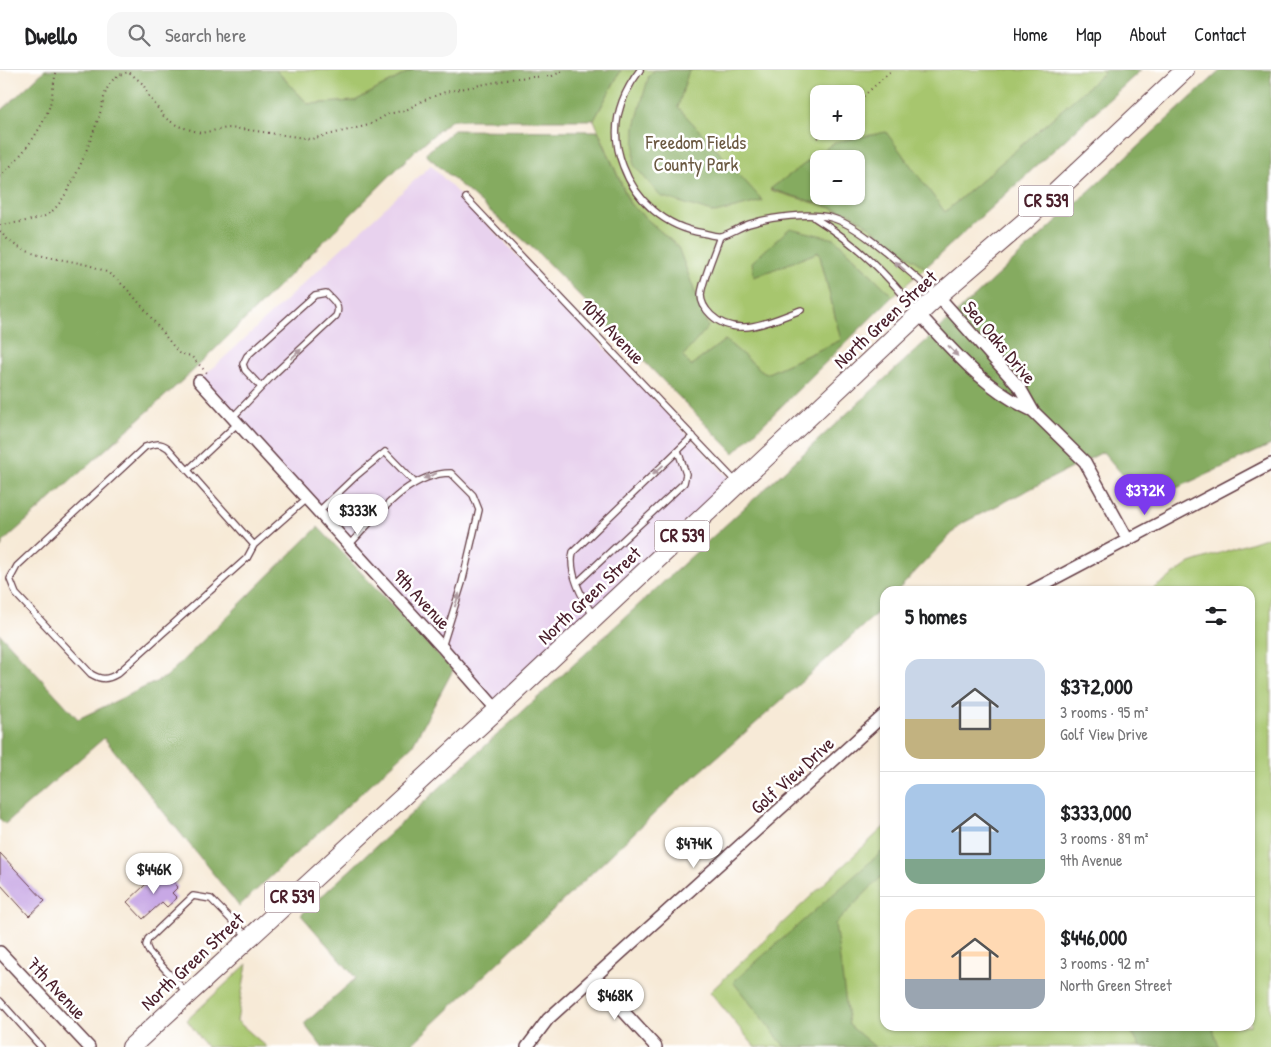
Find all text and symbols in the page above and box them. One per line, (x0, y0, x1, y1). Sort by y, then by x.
search box (107, 12, 457, 57)
text: Dwello (25, 19, 77, 51)
icon: search (125, 21, 153, 49)
text: Search here (165, 22, 246, 48)
text: Home (1013, 22, 1048, 47)
text: Map (1076, 22, 1101, 47)
text: About (1129, 22, 1166, 47)
text: Contact (1194, 22, 1246, 47)
map controls (810, 85, 865, 205)
button: + (810, 85, 865, 140)
park label: Freedom Fields County Park (645, 129, 746, 177)
button: − (810, 150, 865, 205)
road number: CR 539 (1018, 185, 1074, 216)
one-way arrow (895, 260, 907, 272)
street label: North Green Street (828, 264, 943, 374)
street label: 10th Avenue (575, 292, 651, 370)
street label: Sea Oaks Drive (957, 295, 1043, 390)
one-way arrow (947, 344, 959, 356)
one-way arrow (290, 348, 302, 359)
one-way arrow (652, 464, 664, 476)
one-way arrow (422, 472, 437, 480)
pin: $372K (1110, 474, 1180, 516)
text: $372K (1125, 479, 1165, 501)
pin: $333K (323, 494, 393, 536)
text: $333K (339, 499, 377, 521)
road number: CR 539 (654, 521, 710, 552)
street label: North Green Street (532, 540, 647, 650)
street label: 9th Avenue (387, 563, 457, 635)
one-way arrow (454, 593, 461, 608)
text: 5 homes (905, 602, 967, 631)
icon: filters (1202, 602, 1230, 630)
text: $372,000 (1060, 672, 1133, 701)
icon: home (945, 679, 1005, 739)
text: 3 rooms · 95 m² (1060, 701, 1148, 723)
text: Golf View Drive (1060, 723, 1148, 745)
street label: Golf View Drive (744, 730, 840, 820)
text: $333,000 (1060, 798, 1131, 827)
icon: home (945, 804, 1005, 864)
pin: $474K (659, 826, 729, 869)
text: 3 rooms · 89 m² (1060, 827, 1149, 849)
text: $474K (676, 832, 712, 854)
text: 9th Avenue (1060, 849, 1122, 871)
pin: $446K (119, 852, 189, 895)
text: $446K (137, 858, 171, 880)
road number: CR 539 (264, 882, 320, 912)
street label: North Green Street (135, 906, 250, 1016)
text: $446,000 (1060, 923, 1127, 952)
icon: home (945, 929, 1005, 989)
street label: 7th Avenue (21, 951, 93, 1025)
text: 3 rooms · 92 m² (1060, 952, 1149, 974)
text: North Green Street (1060, 974, 1172, 996)
pin: $468K (580, 978, 650, 1021)
text: $468K (597, 984, 633, 1006)

